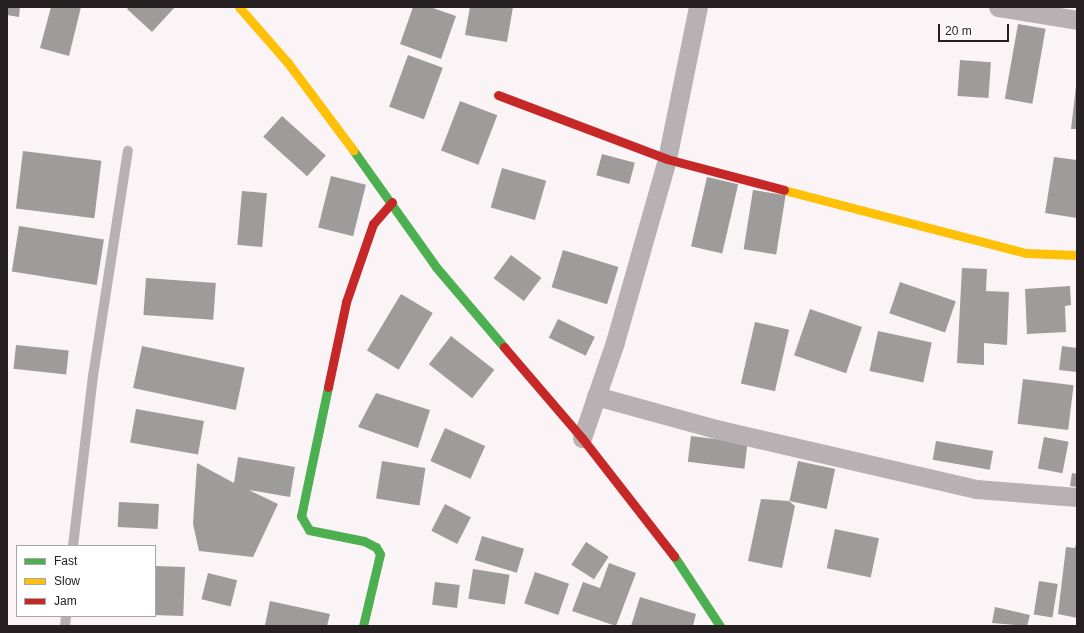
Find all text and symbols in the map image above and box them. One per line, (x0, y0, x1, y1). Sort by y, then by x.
scale bar (940, 16, 1011, 42)
text: 20 m (945, 24, 972, 38)
legend (16, 545, 156, 617)
text: Fast (54, 554, 77, 568)
text: Slow (54, 574, 80, 588)
text: Jam (54, 594, 77, 608)

